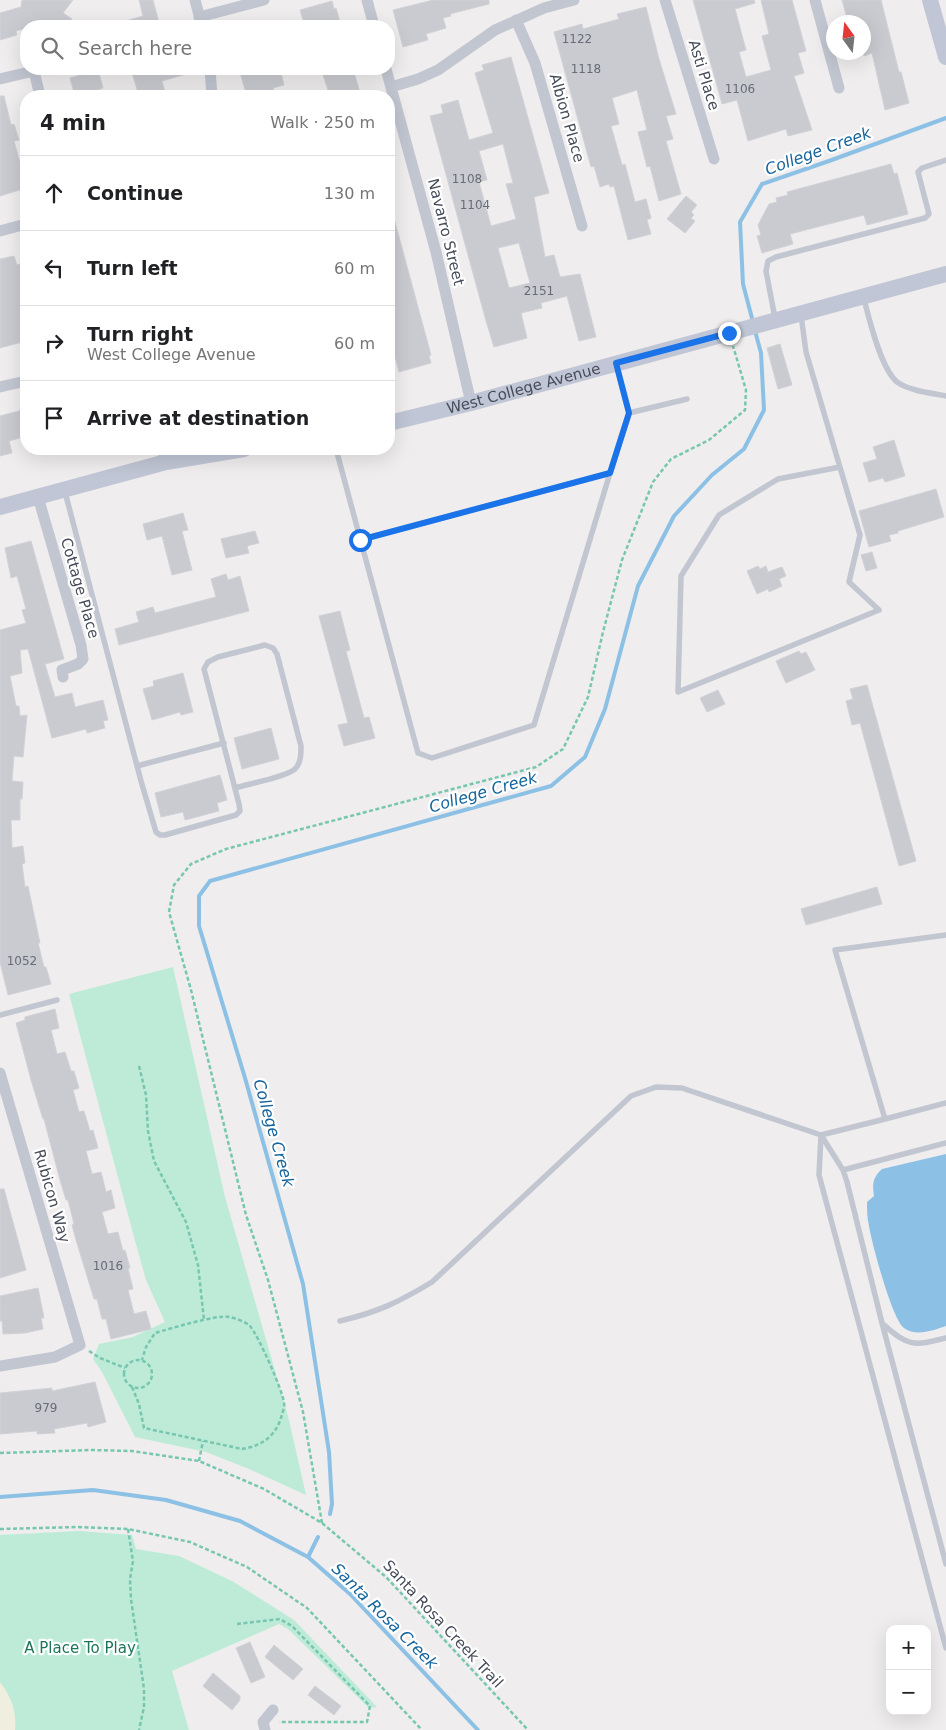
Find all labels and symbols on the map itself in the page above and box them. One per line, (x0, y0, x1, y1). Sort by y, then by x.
north arrow (826, 15, 871, 60)
house number: 1122 (562, 32, 592, 46)
street label: Asti Place (685, 38, 723, 112)
house number: 1118 (571, 62, 601, 76)
street label: Albion Place (546, 72, 588, 164)
house number: 1106 (725, 82, 755, 96)
water label: College Creek (762, 123, 874, 179)
house number: 1108 (452, 172, 482, 186)
street label: Navarro Street (424, 177, 468, 288)
house number: 1104 (460, 198, 490, 212)
house number: 2151 (524, 284, 554, 298)
route end (718, 322, 741, 345)
street label: West College Avenue (445, 359, 602, 418)
route start (349, 529, 372, 552)
street label: Cottage Place (57, 536, 103, 640)
water label: College Creek (427, 767, 540, 816)
house number: 1052 (7, 954, 37, 968)
water label: College Creek (250, 1077, 299, 1190)
street label: Rubicon Way (30, 1147, 74, 1245)
house number: 1016 (93, 1259, 123, 1273)
house number: 979 (35, 1401, 57, 1415)
street label: Santa Rosa Creek Trail (379, 1557, 507, 1691)
water label: Santa Rosa Creek (328, 1559, 442, 1673)
park label: A Place To Play (24, 1639, 136, 1657)

